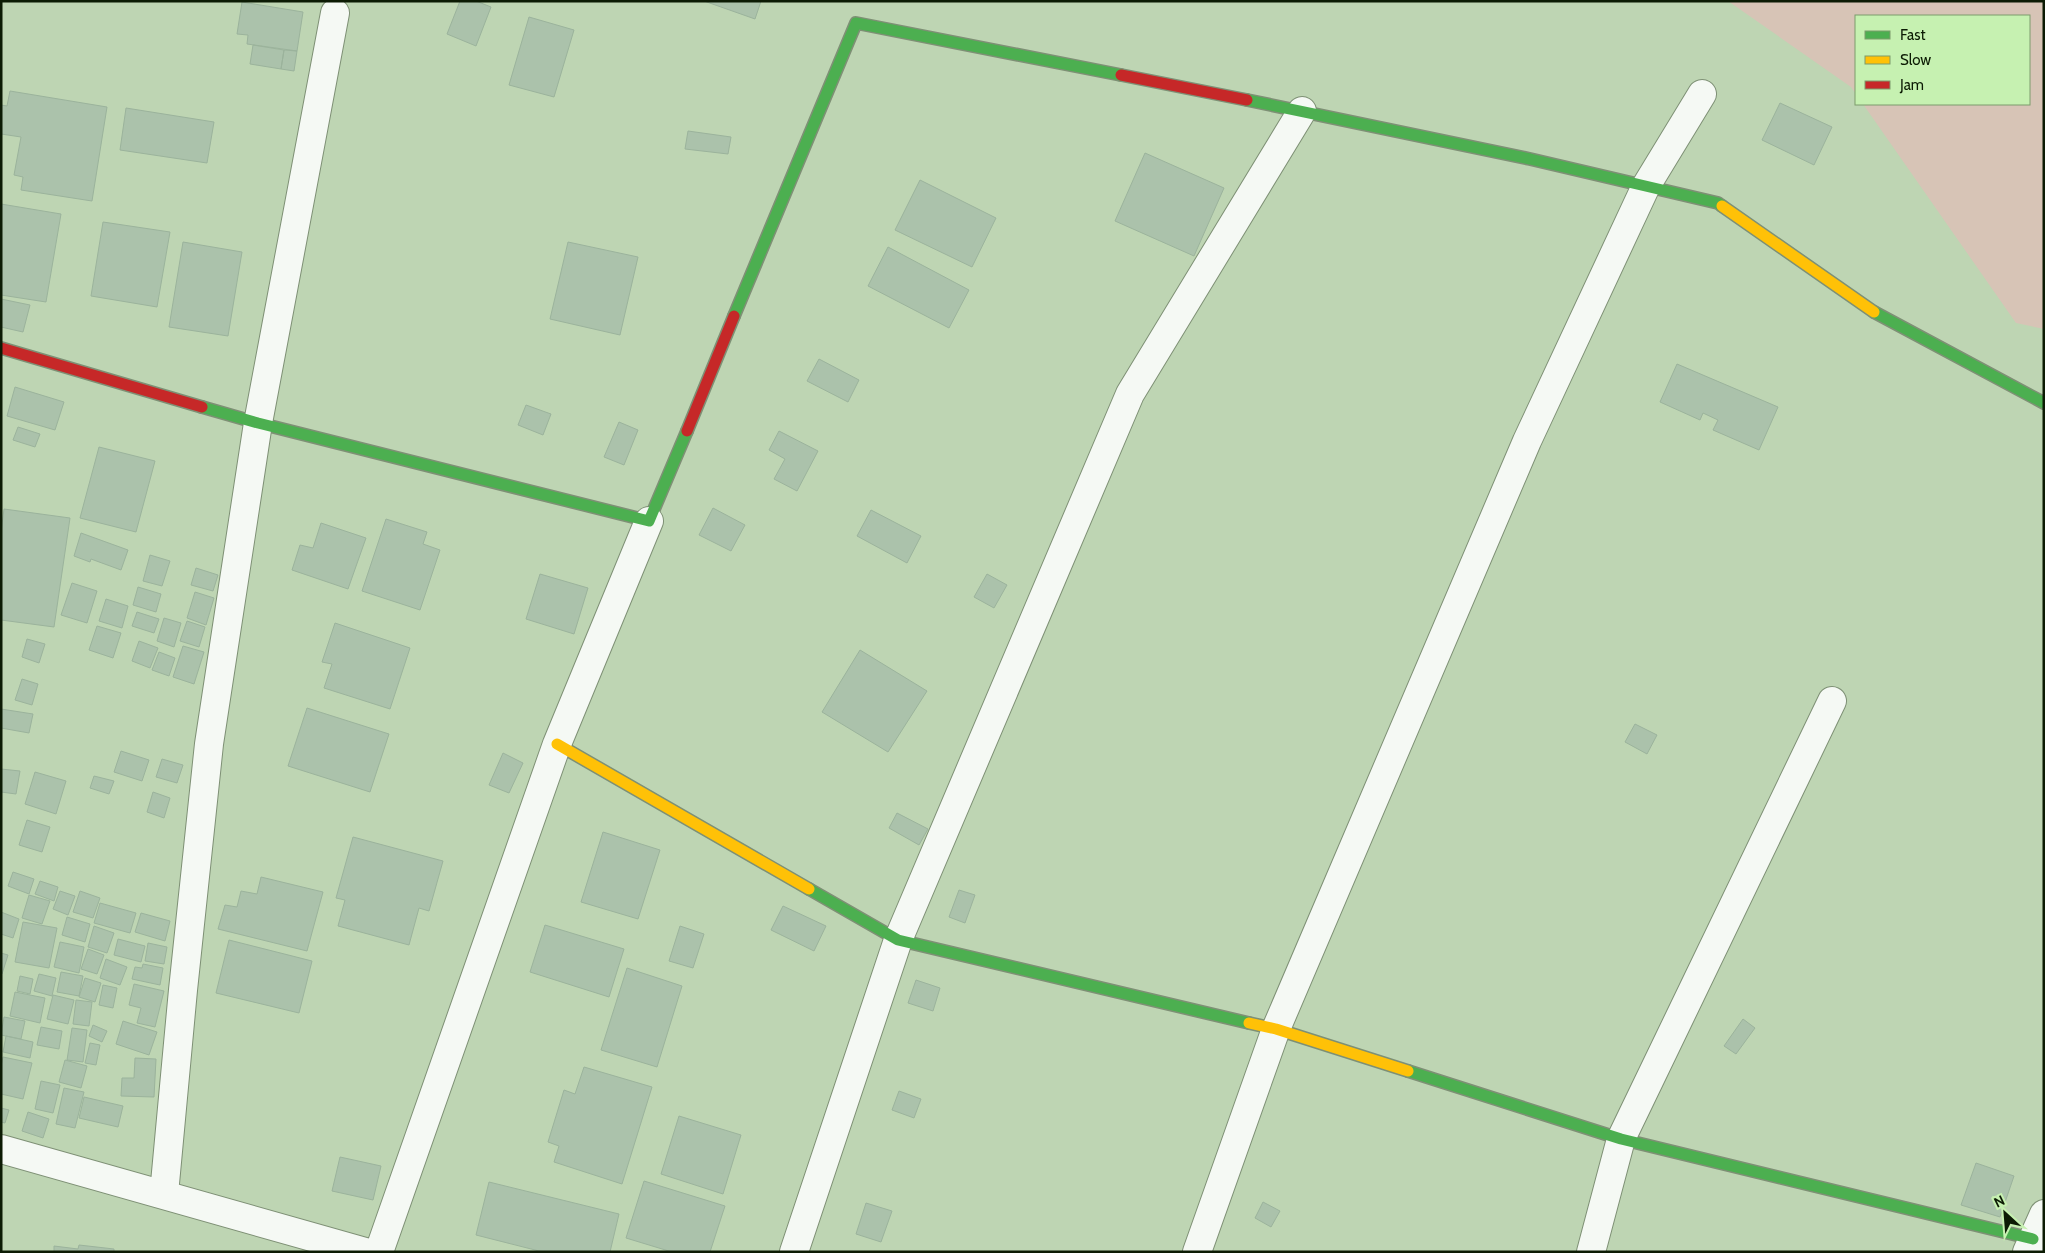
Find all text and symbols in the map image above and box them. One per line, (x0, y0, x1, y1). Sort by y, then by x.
legend (1855, 15, 2030, 105)
text: Fast (1900, 26, 1925, 44)
text: Slow (1900, 51, 1931, 69)
text: Jam (1899, 76, 1924, 94)
north arrow (1980, 1188, 2030, 1238)
text: N (1991, 1191, 2008, 1212)

